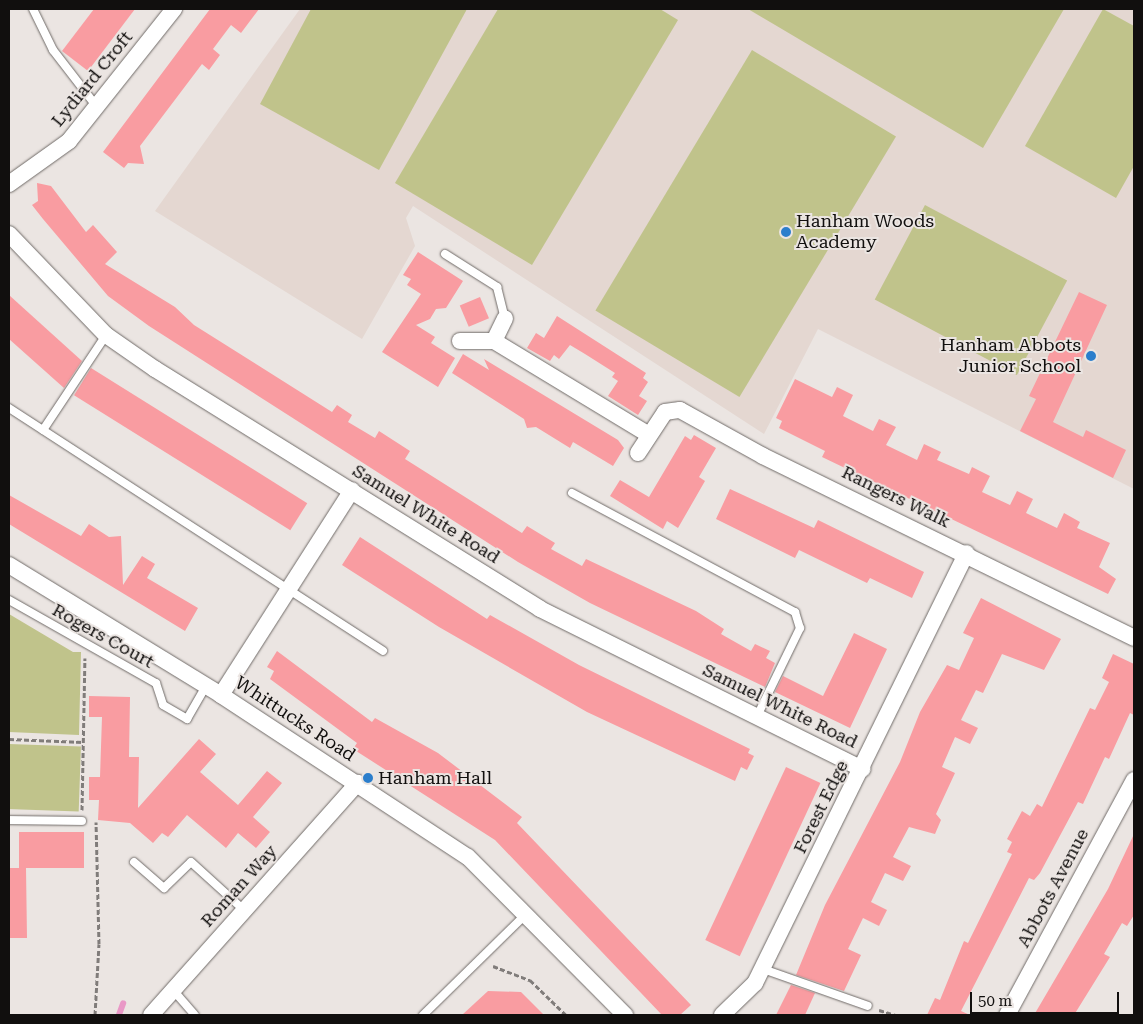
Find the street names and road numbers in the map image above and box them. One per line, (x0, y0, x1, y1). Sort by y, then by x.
street label: Lydiard Croft (47, 27, 137, 131)
street label: Samuel White Road (348, 460, 504, 568)
street label: Rangers Walk (838, 461, 954, 533)
street label: Rogers Court (48, 599, 158, 673)
street label: Samuel White Road (699, 659, 861, 753)
street label: Whittucks Road (231, 672, 359, 766)
street label: Forest Edge (789, 757, 853, 857)
street label: Abbots Avenue (1013, 825, 1093, 951)
street label: Roman Way (196, 840, 282, 932)

